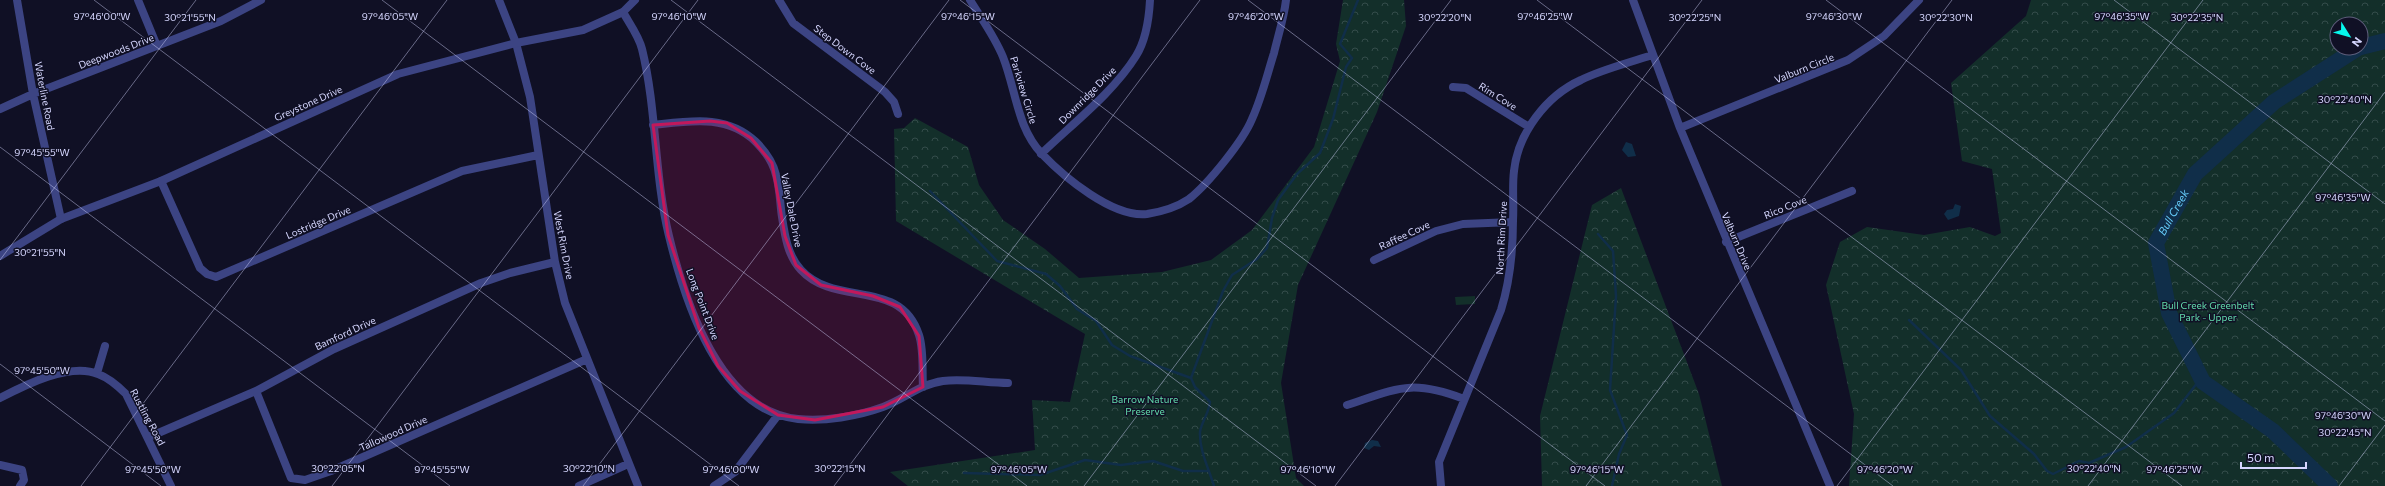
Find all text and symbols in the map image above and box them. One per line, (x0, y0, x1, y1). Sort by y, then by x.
text: 97°46'00"W (73, 10, 131, 22)
text: 97°46'05"W (362, 10, 418, 22)
text: 97°46'10"W (652, 10, 706, 22)
text: 97°46'15"W (941, 10, 995, 22)
text: 97°46'20"W (1228, 10, 1284, 22)
text: 97°46'25"W (1517, 10, 1573, 22)
text: 97°46'30"W (1806, 10, 1862, 22)
text: 97°46'35"W (2094, 10, 2150, 22)
text: 30°21'55"N (164, 11, 216, 23)
text: 30°22'20"N (1418, 11, 1472, 23)
text: 30°22'25"N (1669, 11, 1721, 23)
text: 30°22'30"N (1919, 11, 1973, 23)
text: 30°22'35"N (2171, 11, 2223, 23)
north arrow (2329, 16, 2369, 56)
street label: Step Down Cove (812, 22, 878, 76)
street label: Deepwoods Drive (77, 31, 155, 71)
text: N (2350, 35, 2365, 50)
street label: Valburn Circle (1772, 51, 1836, 85)
street label: Parkview Circle (1008, 55, 1040, 125)
street label: Waterline Road (32, 61, 58, 132)
street label: Downridge Drive (1056, 64, 1118, 126)
street label: Rim Cove (1477, 80, 1519, 112)
street label: Greystone Drive (272, 83, 344, 123)
text: 30°22'40"N (2318, 93, 2372, 105)
text: 97°45'55"W (14, 146, 70, 158)
street label: Valley Dale Drive (779, 172, 805, 248)
water label: Bull Creek (2155, 186, 2191, 237)
text: 97°46'35"W (2315, 191, 2371, 203)
street label: Rico Cove (1762, 193, 1808, 221)
street label: North Rim Drive (1493, 201, 1509, 275)
street label: Lostridge Drive (284, 203, 352, 241)
street label: West Rim Drive (551, 210, 577, 280)
street label: Valburn Drive (1719, 210, 1755, 272)
street label: Raffee Cove (1377, 218, 1431, 252)
text: 30°21'55"N (14, 246, 66, 258)
street label: Long Point Drive (684, 267, 722, 341)
park label: Bull Creek Greenbelt Park - Upper (2162, 299, 2254, 323)
street label: Bamford Drive (313, 314, 377, 352)
text: 97°45'50"W (14, 364, 70, 376)
street label: Rustling Road (128, 387, 168, 448)
park label: Barrow Nature Preserve (1112, 393, 1178, 417)
text: 97°46'30"W (2315, 409, 2371, 421)
street label: Tallowood Drive (357, 413, 429, 453)
text: 30°22'45"N (2318, 426, 2372, 438)
scale bar (2241, 444, 2306, 470)
text: 50 m (2247, 450, 2275, 464)
text: 30°22'05"N (311, 462, 365, 474)
text: 30°22'10"N (563, 462, 615, 474)
text: 30°22'15"N (814, 462, 866, 474)
text: 30°22'40"N (2067, 462, 2121, 474)
text: 97°45'50"W (125, 463, 181, 475)
text: 97°45'55"W (414, 463, 470, 475)
text: 97°46'00"W (702, 463, 760, 475)
text: 97°46'05"W (991, 463, 1047, 475)
text: 97°46'10"W (1281, 463, 1335, 475)
text: 97°46'15"W (1570, 463, 1624, 475)
text: 97°46'20"W (1857, 463, 1913, 475)
text: 97°46'25"W (2146, 463, 2202, 475)

